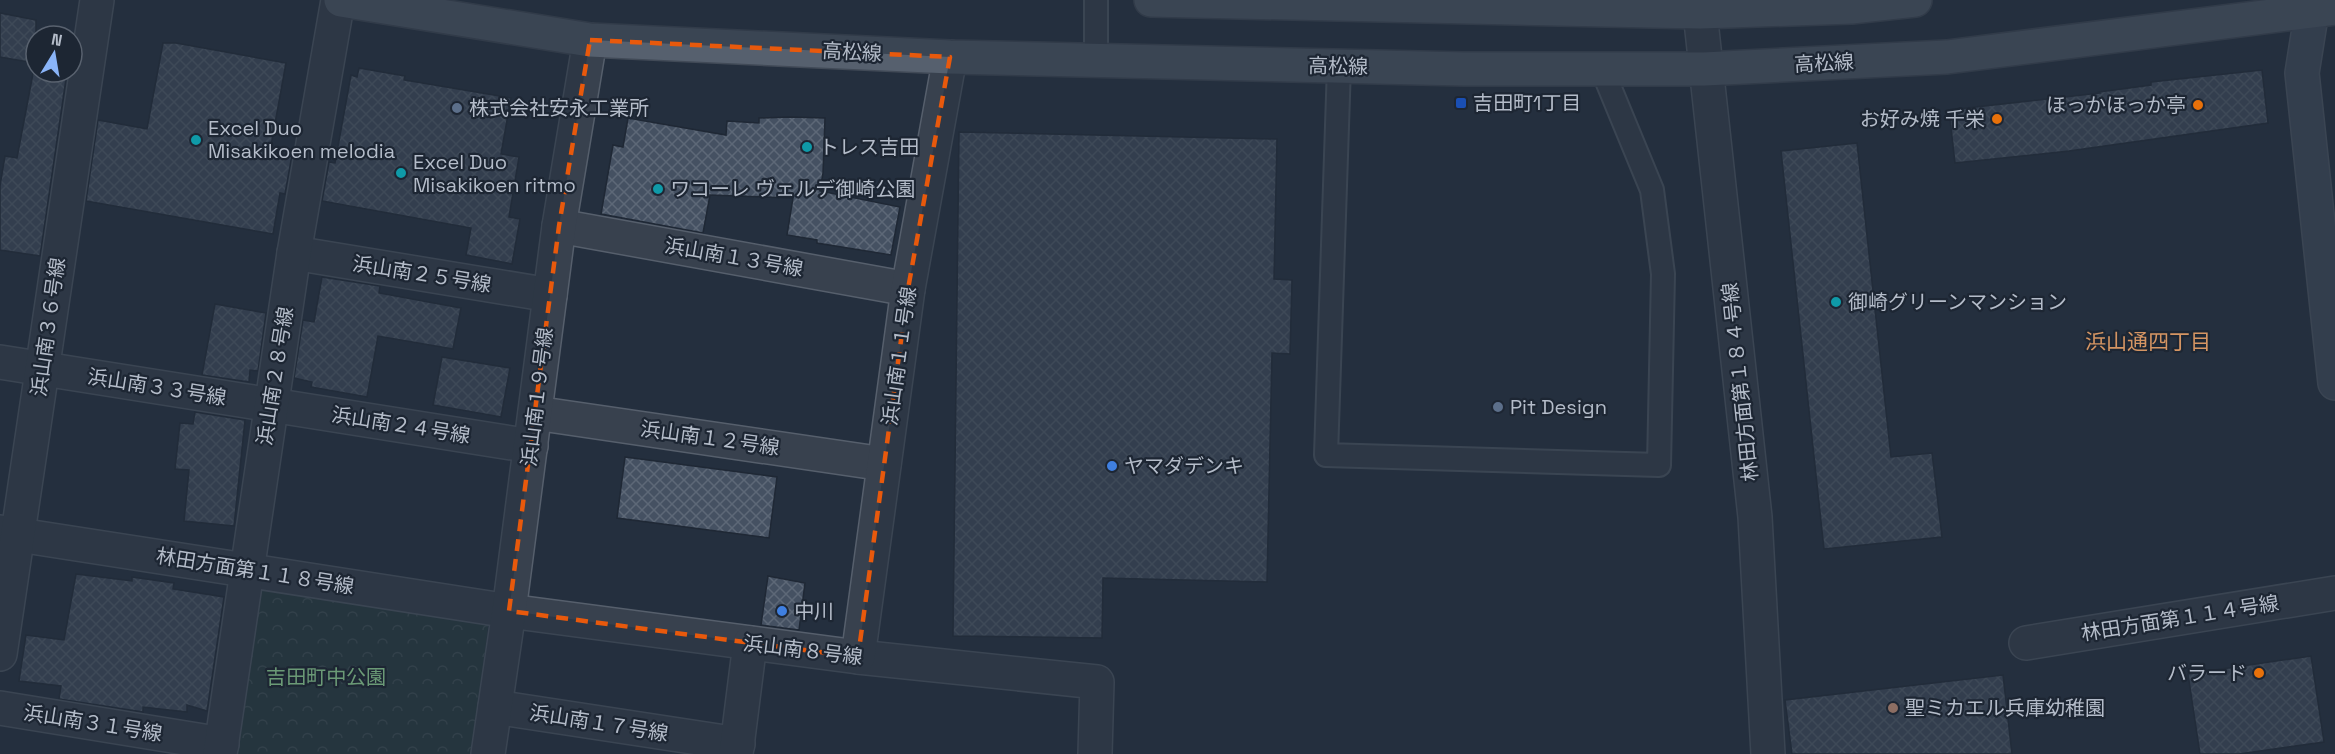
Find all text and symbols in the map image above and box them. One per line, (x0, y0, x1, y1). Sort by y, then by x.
north arrow (24, 24, 84, 84)
text: N (49, 28, 64, 51)
street label: 高松線 (821, 37, 883, 67)
street label: 高松線 (1793, 48, 1855, 78)
street label: 高松線 (1308, 52, 1368, 80)
place label: 吉田町1丁目 (1473, 90, 1581, 116)
place label: ほっかほっか亭 (2046, 92, 2186, 118)
place label: 株式会社安永工業所 (469, 95, 649, 121)
marker: 吉田町1丁目 (1454, 96, 1468, 110)
marker: ほっかほっか亭 (2191, 98, 2205, 112)
marker: 株式会社安永工業所 (450, 101, 464, 115)
place label: お好み焼 千栄 (1860, 106, 1985, 132)
marker: お好み焼 千栄 (1990, 112, 2004, 126)
place label: Excel Duo Misakikoen melodia (208, 115, 395, 164)
marker: Excel Duo Misakikoen melodia (189, 133, 203, 147)
place label: トレス吉田 (819, 134, 919, 160)
marker: トレス吉田 (800, 140, 814, 154)
place label: Excel Duo Misakikoen ritmo (413, 149, 576, 198)
marker: Excel Duo Misakikoen ritmo (394, 166, 408, 180)
place label: ワコーレ ヴェルデ御崎公園 (670, 176, 915, 202)
marker: ワコーレ ヴェルデ御崎公園 (651, 182, 665, 196)
street label: 浜山南１３号線 (663, 232, 805, 282)
street label: 浜山南２５号線 (351, 250, 493, 298)
street label: 浜山南３６号線 (25, 256, 71, 398)
street label: 林田方面第１８４号線 (1717, 281, 1763, 483)
street label: 浜山南１１号線 (876, 285, 922, 427)
place label: 御崎グリーンマンション (1848, 289, 2067, 315)
marker: 御崎グリーンマンション (1829, 295, 1843, 309)
street label: 浜山南２８号線 (251, 305, 299, 447)
street label: 浜山南１９号線 (516, 326, 558, 468)
district label: 浜山通四丁目 (2085, 328, 2211, 355)
street label: 浜山南３３号線 (86, 363, 228, 411)
place label: Pit Design (1510, 394, 1607, 420)
marker: Pit Design (1491, 400, 1505, 414)
street label: 浜山南２４号線 (330, 401, 472, 449)
street label: 浜山南１２号線 (639, 415, 781, 461)
place label: ヤマダデンキ (1124, 453, 1244, 479)
marker: ヤマダデンキ (1105, 459, 1119, 473)
street label: 林田方面第１１８号線 (154, 543, 356, 599)
street label: 林田方面第１１４号線 (2079, 590, 2281, 646)
place label: 中川 (794, 598, 834, 624)
marker: 中川 (775, 604, 789, 618)
street label: 浜山南８号線 (742, 630, 864, 670)
place label: バラード (2167, 660, 2247, 686)
park label: 吉田町中公園 (266, 664, 386, 690)
marker: バラード (2252, 666, 2266, 680)
place label: 聖ミカエル兵庫幼稚園 (1905, 695, 2105, 721)
street label: 浜山南３１号線 (22, 699, 164, 747)
street label: 浜山南１７号線 (528, 699, 670, 747)
marker: 聖ミカエル兵庫幼稚園 (1886, 701, 1900, 715)

